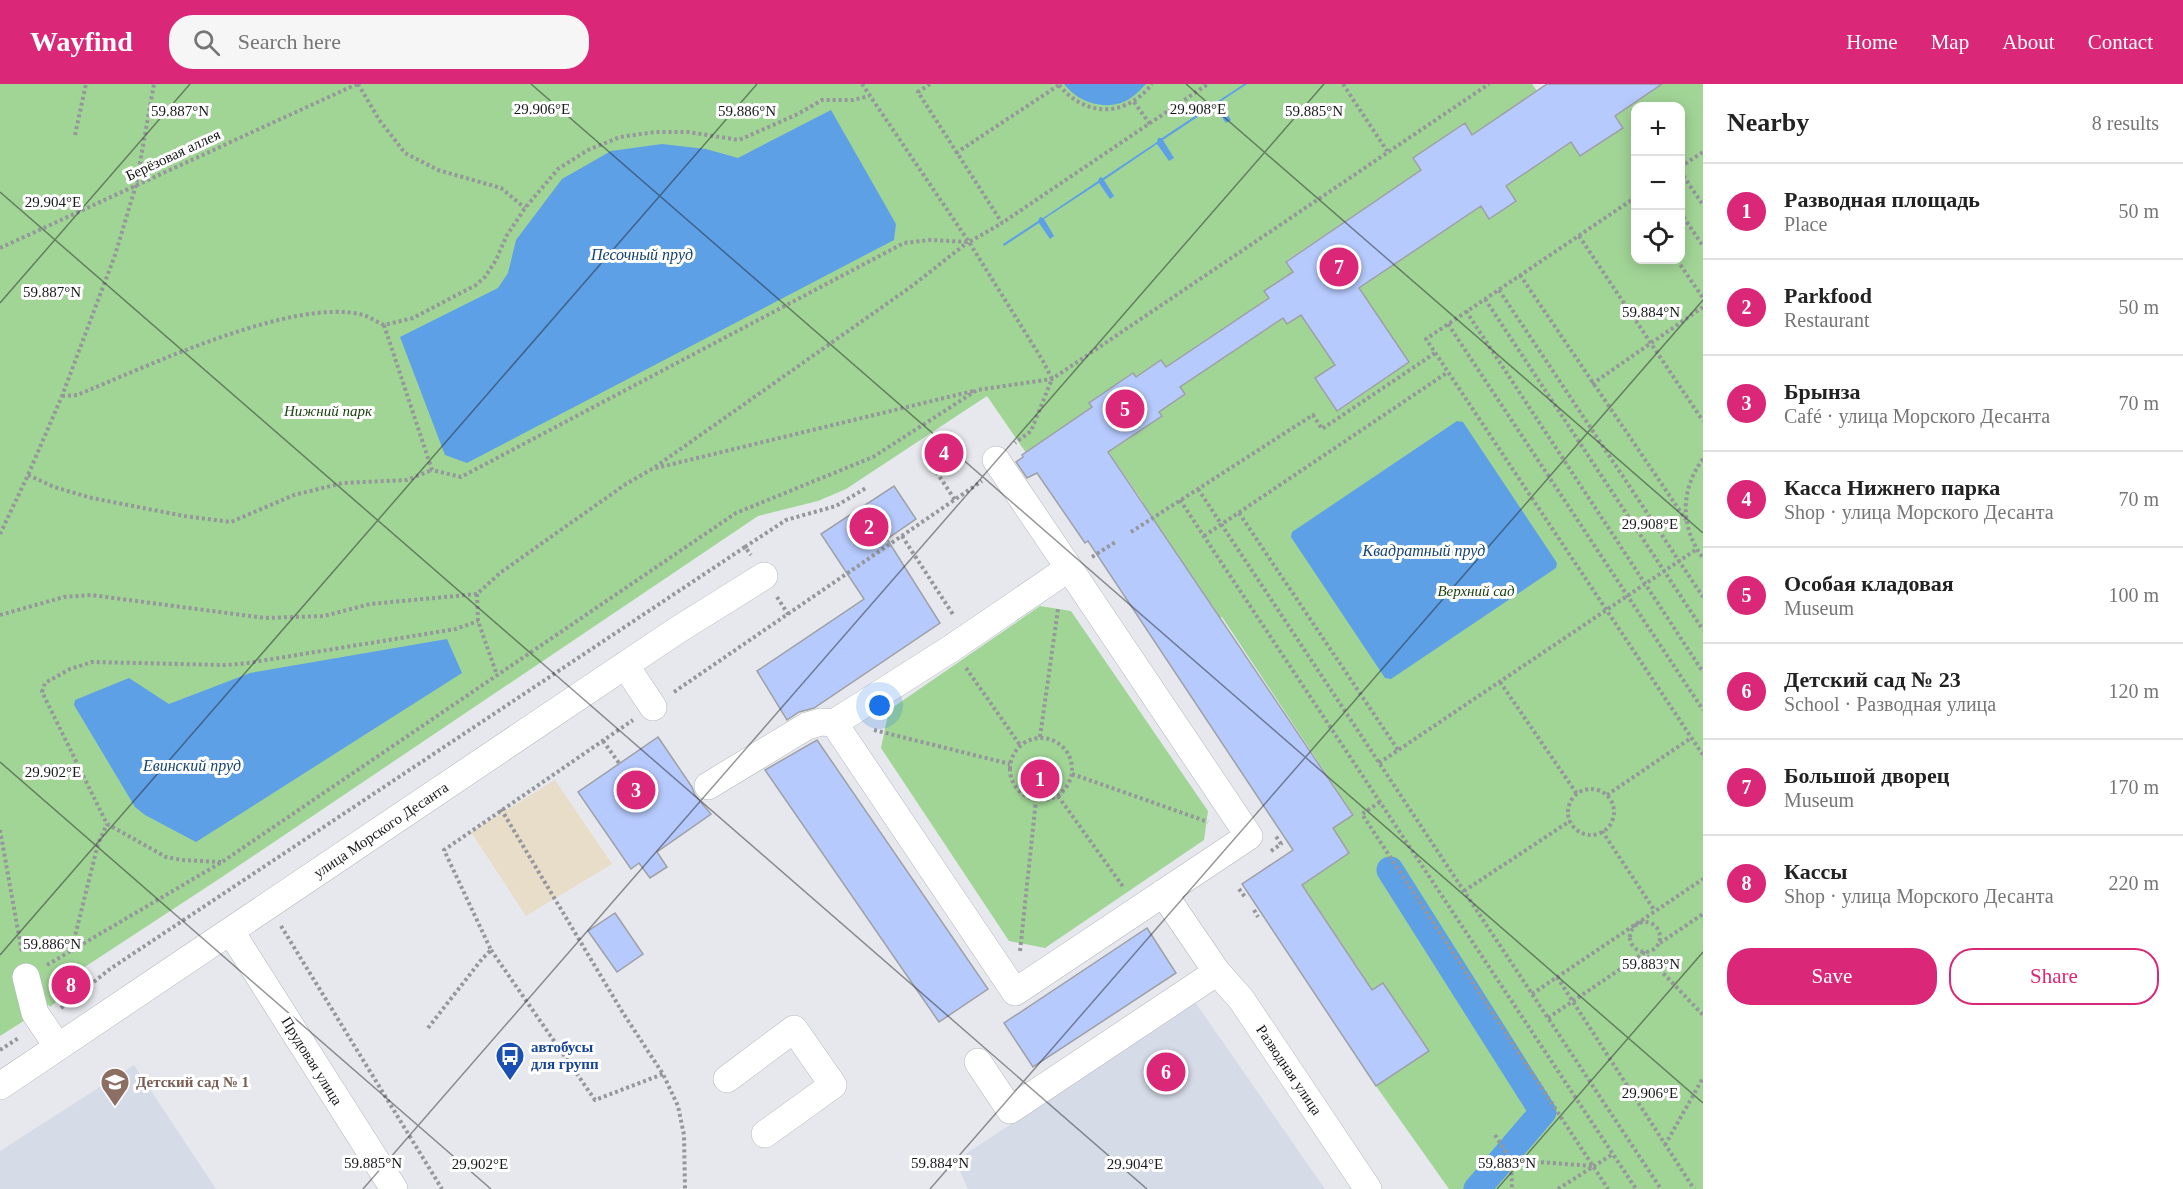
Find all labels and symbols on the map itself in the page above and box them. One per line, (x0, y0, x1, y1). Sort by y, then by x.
text: 29.906°E (514, 101, 570, 117)
text: 29.908°E (1170, 101, 1226, 117)
text: 59.887°N (151, 103, 209, 119)
text: 59.886°N (718, 103, 776, 119)
text: 59.885°N (1285, 103, 1343, 119)
street label: Берёзовая аллея (123, 126, 223, 184)
text: 29.904°E (25, 194, 81, 210)
pin: 7 (1320, 244, 1358, 290)
water label: Песочный пруд (590, 246, 693, 264)
text: 59.887°N (23, 284, 81, 300)
text: 59.884°N (1622, 304, 1680, 320)
pin: 5 (1106, 386, 1144, 432)
park label: Нижний парк (283, 403, 373, 419)
pin: 4 (924, 430, 964, 476)
pin: 2 (850, 504, 888, 550)
text: 29.908°E (1622, 516, 1678, 532)
water label: Квадратный пруд (1362, 542, 1485, 560)
park label: Верхний сад (1437, 583, 1515, 599)
your location (865, 691, 894, 720)
pin: 1 (1020, 756, 1060, 802)
water label: Евинский пруд (142, 757, 241, 775)
text: 29.902°E (25, 764, 81, 780)
pin: 3 (616, 768, 656, 812)
street label: улица Морского Десанта (311, 779, 452, 881)
text: 59.886°N (23, 936, 81, 952)
text: 59.883°N (1622, 956, 1680, 972)
pin: 8 (52, 962, 90, 1008)
street label: Прудовая улица (278, 1014, 346, 1108)
street label: Разводная улица (1253, 1022, 1325, 1118)
place label: автобусы для групп (531, 1039, 599, 1072)
bus stop icon: автобусы для групп (494, 1040, 526, 1082)
pin: 6 (1146, 1050, 1186, 1094)
school or university icon: Детский сад № 1 (99, 1066, 131, 1108)
place label: Детский сад № 1 (136, 1074, 249, 1090)
text: 29.906°E (1622, 1085, 1678, 1101)
text: 59.885°N (344, 1155, 402, 1171)
text: 59.884°N (911, 1155, 969, 1171)
text: 59.883°N (1478, 1155, 1536, 1171)
text: 29.902°E (452, 1156, 508, 1172)
text: 29.904°E (1107, 1156, 1163, 1172)

